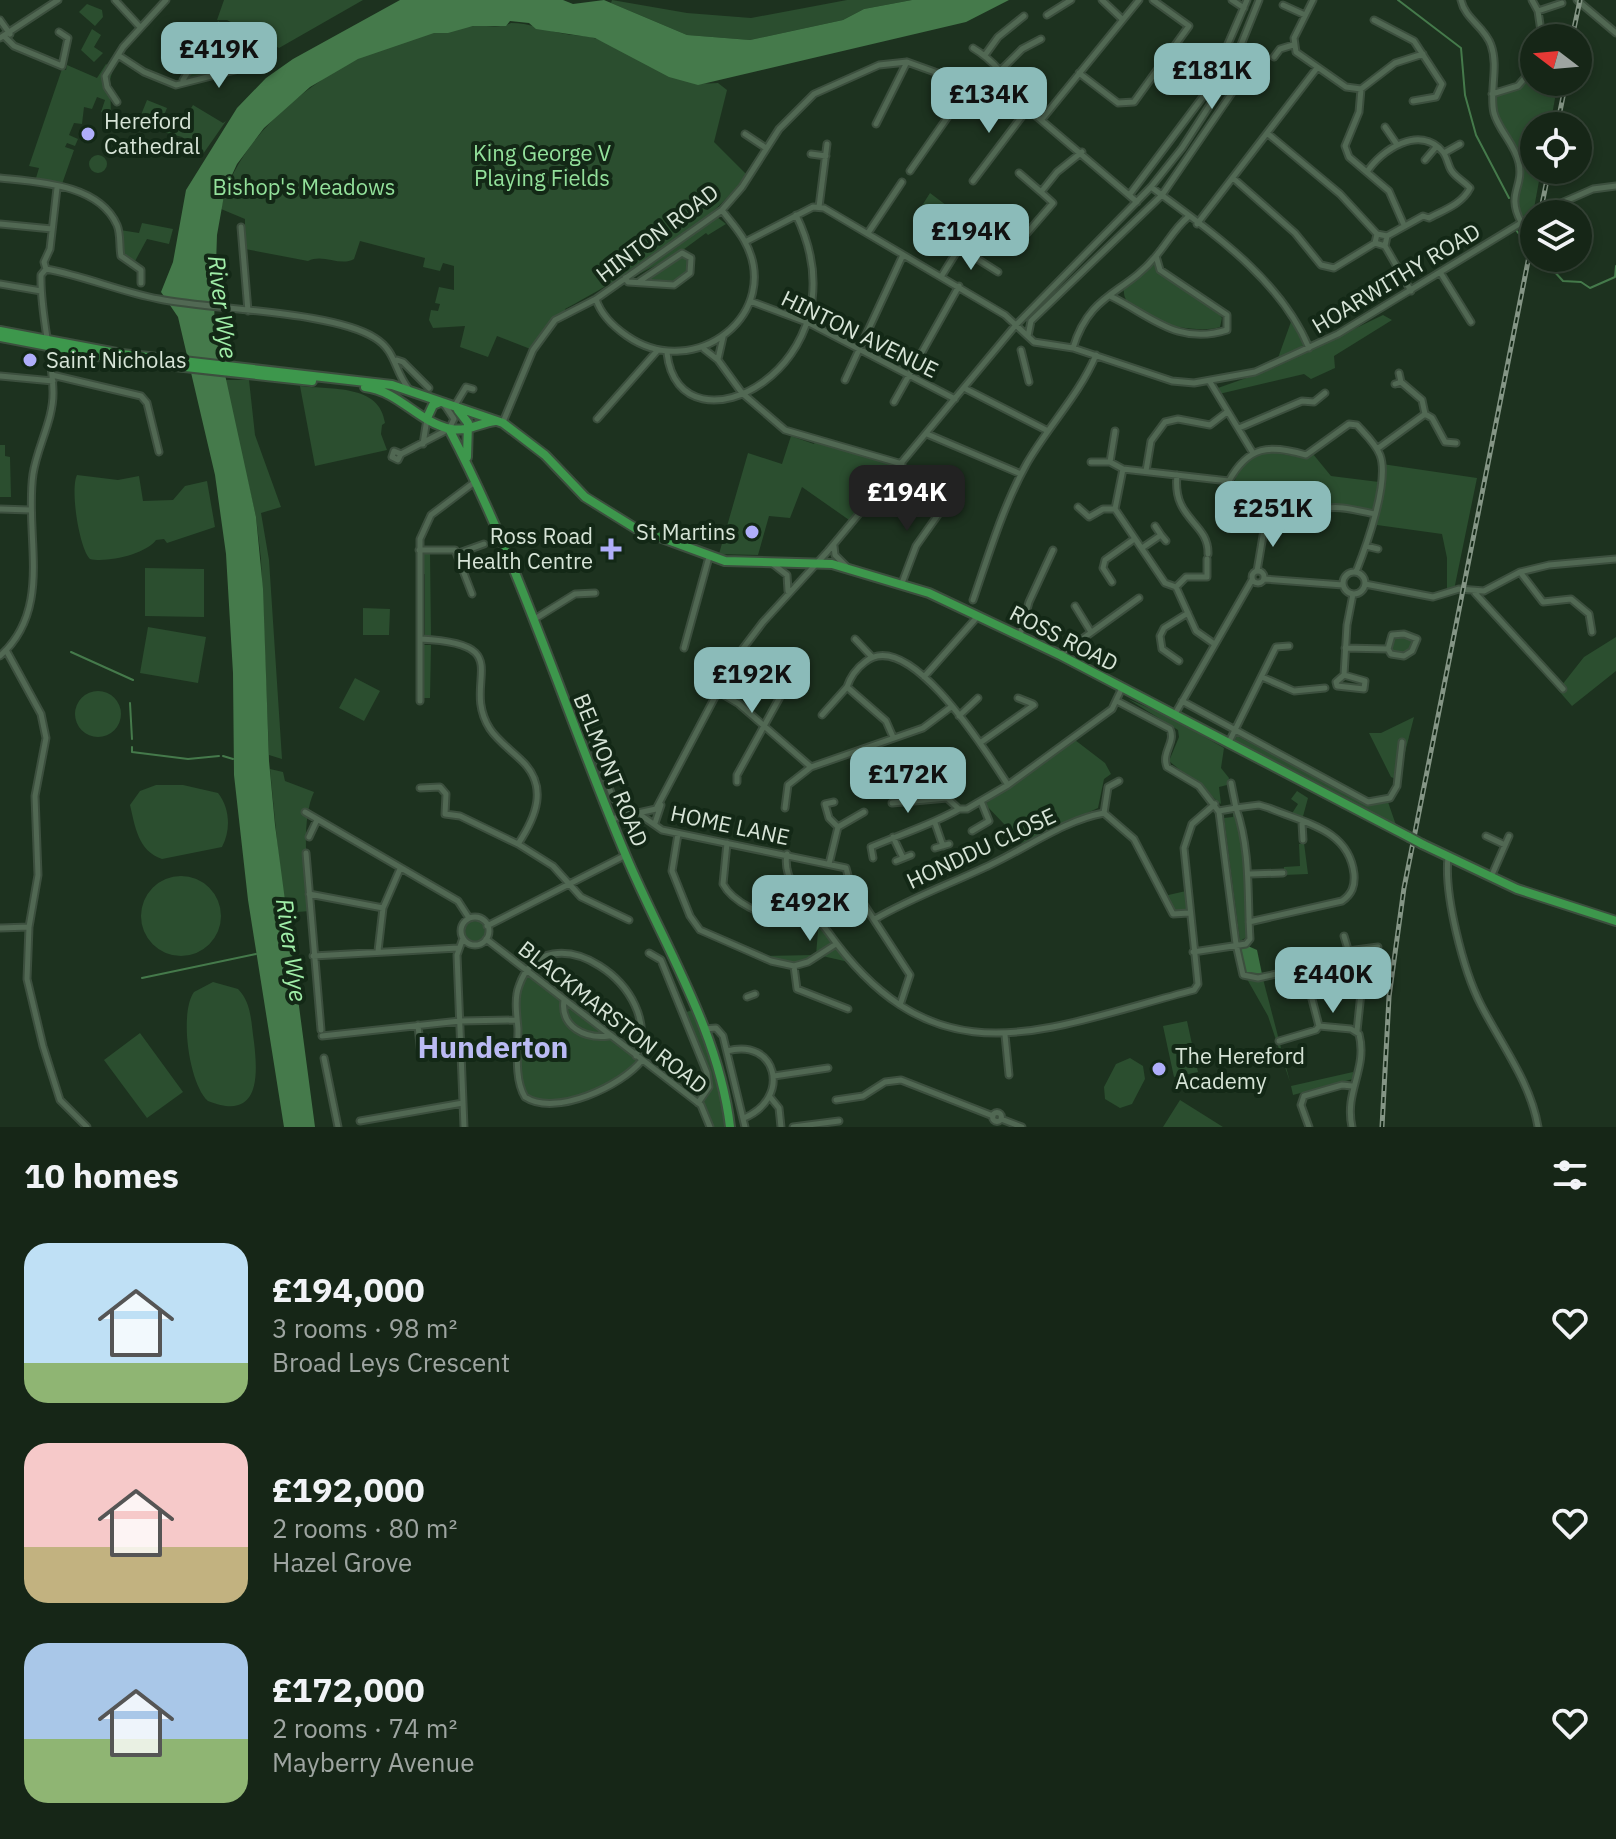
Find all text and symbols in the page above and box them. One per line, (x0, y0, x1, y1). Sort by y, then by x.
pin: £419K (163, 22, 275, 90)
north arrow (1520, 24, 1592, 96)
map controls (1520, 24, 1592, 272)
text: £419K (179, 31, 259, 65)
pin: £181K (1156, 43, 1268, 111)
text: £181K (1172, 52, 1252, 86)
pin: £134K (933, 67, 1045, 135)
text: £134K (949, 76, 1029, 110)
place label: Hereford Cathedral (104, 106, 200, 160)
button: locate (1520, 112, 1592, 184)
marker: Hereford Cathedral (79, 125, 97, 143)
park label: King George V Playing Fields (473, 138, 611, 192)
park label: Bishop's Meadows (212, 172, 396, 201)
street label: HINTON ROAD (590, 177, 724, 288)
button: layers (1520, 200, 1592, 272)
pin: £194K (915, 204, 1027, 272)
text: £194K (931, 213, 1011, 247)
street label: HOARWITHY ROAD (1306, 216, 1485, 339)
water label: River Wye (201, 253, 245, 360)
street label: HINTON AVENUE (777, 283, 943, 384)
place label: Saint Nicholas (46, 345, 187, 374)
marker: Saint Nicholas (21, 351, 39, 369)
pin: £194K (851, 465, 963, 533)
text: £194K (867, 474, 947, 508)
pin: £251K (1217, 481, 1329, 549)
text: £251K (1233, 490, 1313, 524)
place label: St Martins (636, 517, 736, 546)
place label: Ross Road Health Centre (456, 521, 593, 575)
marker: St Martins (743, 523, 761, 541)
marker: Ross Road Health Centre (600, 538, 622, 560)
street label: ROSS ROAD (1005, 598, 1123, 677)
pin: £192K (696, 647, 808, 715)
text: £192K (712, 656, 792, 690)
street label: BELMONT ROAD (567, 689, 655, 851)
pin: £172K (852, 747, 964, 815)
text: £172K (868, 756, 948, 790)
street label: HOME LANE (668, 798, 792, 851)
street label: HONDDU CLOSE (901, 800, 1060, 895)
pin: £492K (754, 875, 866, 943)
text: £492K (770, 884, 850, 918)
water label: River Wye (269, 896, 315, 1004)
street label: BLACKMARSTON ROAD (513, 934, 714, 1100)
pin: £440K (1277, 947, 1389, 1015)
text: £440K (1293, 956, 1373, 990)
district label: Hunderton (418, 1027, 569, 1066)
place label: The Hereford Academy (1175, 1041, 1305, 1095)
marker: The Hereford Academy (1150, 1060, 1168, 1078)
text: 10 homes (24, 1153, 179, 1197)
icon: filters (1548, 1153, 1592, 1197)
text: £194,000 (272, 1267, 425, 1311)
icon: home (88, 1275, 184, 1371)
icon: heart (1548, 1301, 1592, 1345)
text: 3 rooms · 98 m² (272, 1311, 457, 1345)
text: Broad Leys Crescent (272, 1345, 510, 1379)
text: £192,000 (272, 1467, 425, 1511)
icon: home (88, 1475, 184, 1571)
icon: heart (1548, 1501, 1592, 1545)
text: 2 rooms · 80 m² (272, 1511, 457, 1545)
text: Hazel Grove (272, 1545, 412, 1579)
text: £172,000 (272, 1667, 425, 1711)
icon: home (88, 1675, 184, 1771)
icon: heart (1548, 1701, 1592, 1745)
text: 2 rooms · 74 m² (272, 1711, 457, 1745)
text: Mayberry Avenue (272, 1745, 474, 1779)

